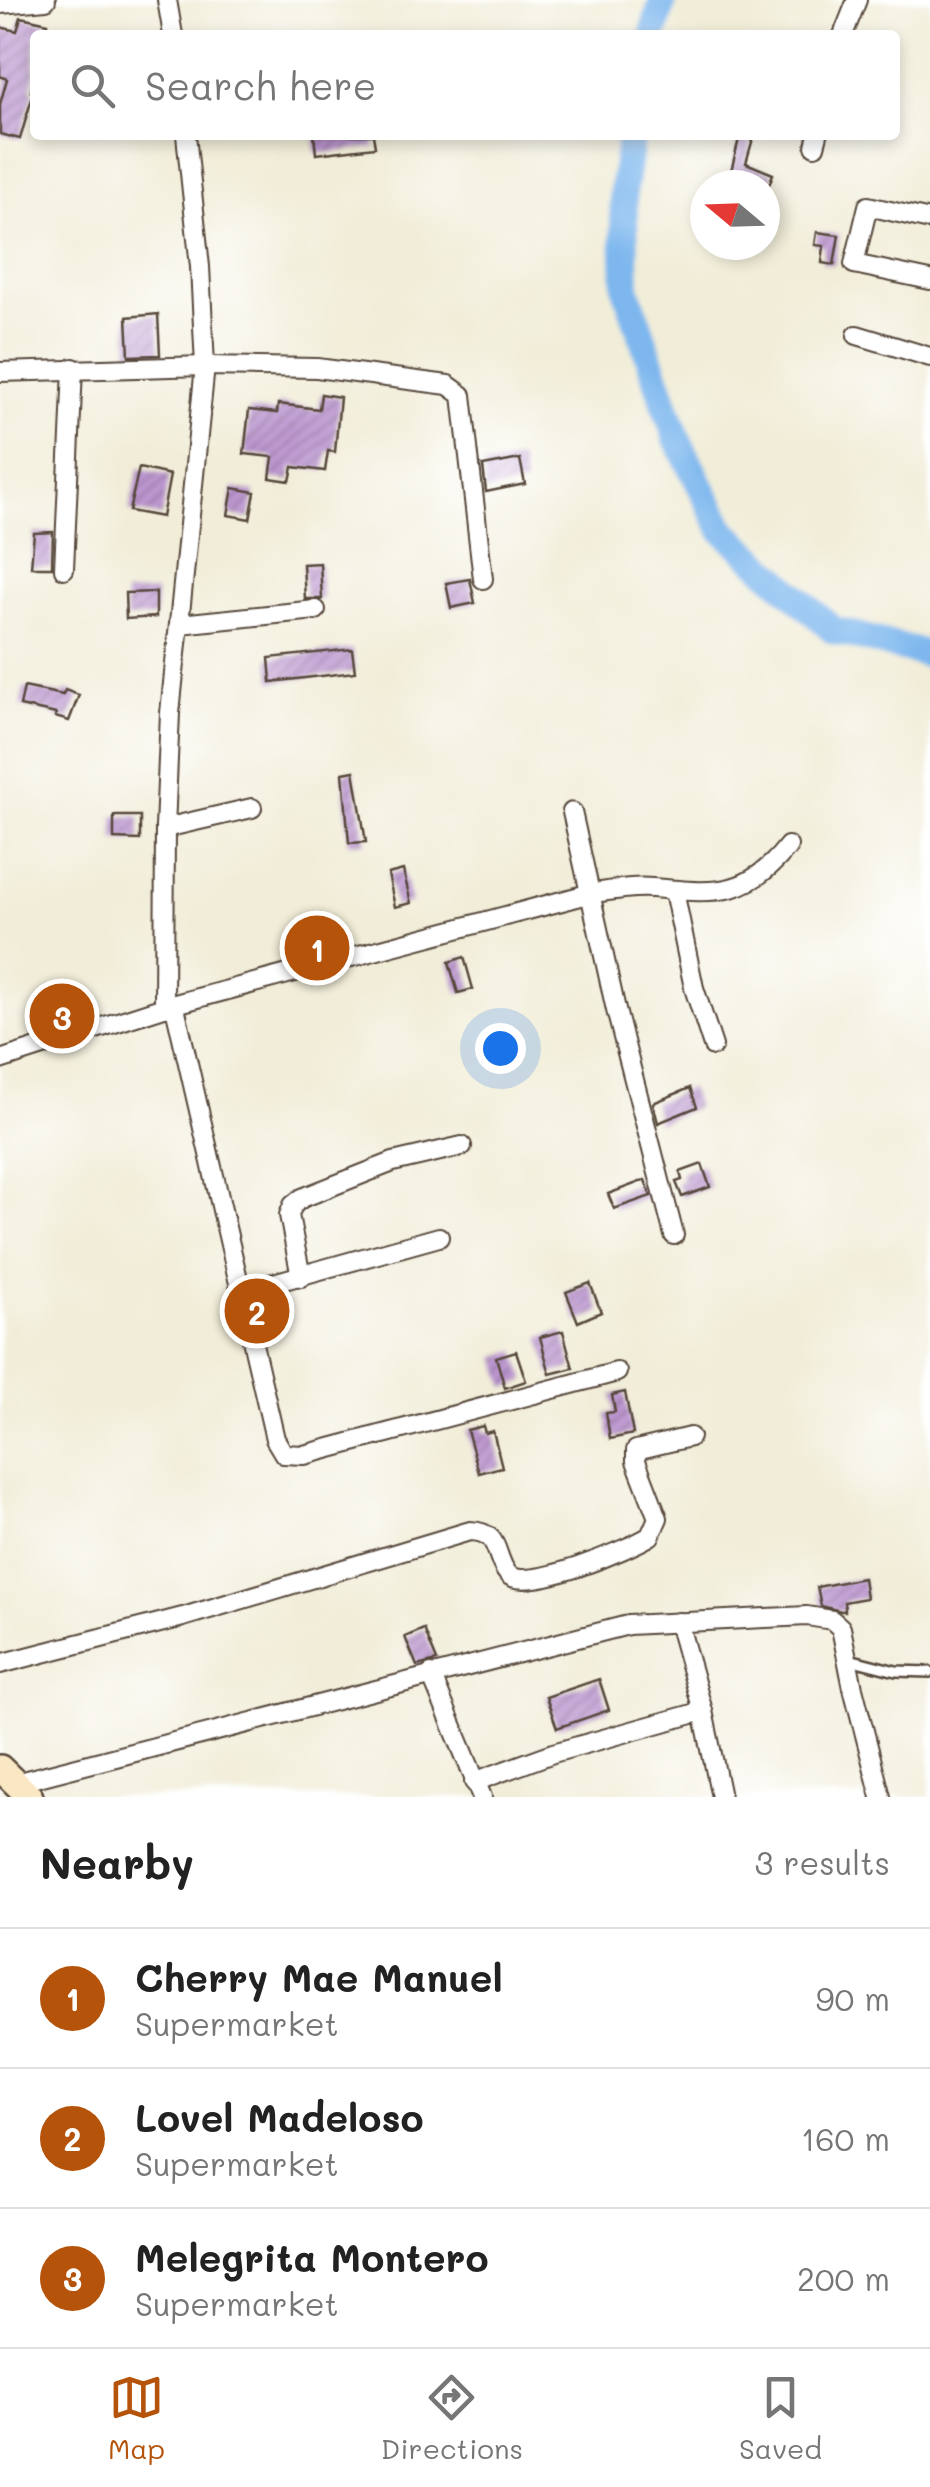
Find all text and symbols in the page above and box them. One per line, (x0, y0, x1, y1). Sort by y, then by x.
search box (30, 30, 900, 140)
icon: search (65, 58, 120, 113)
text: Search here (145, 60, 376, 110)
north arrow (690, 170, 780, 260)
pin: 1 (284, 910, 350, 986)
pin: 3 (30, 978, 94, 1054)
your location (475, 1023, 526, 1074)
pin: 2 (224, 1274, 290, 1348)
text: Nearby (40, 1835, 194, 1890)
text: 3 results (754, 1841, 890, 1883)
text: Cherry Mae Manuel (135, 1952, 503, 2002)
text: 1 (65, 1977, 80, 2019)
text: 90 m (816, 1977, 890, 2019)
text: Supermarket (135, 2002, 339, 2044)
text: Lovel Madeloso (135, 2092, 424, 2142)
text: 2 (64, 2117, 81, 2159)
text: 160 m (801, 2117, 890, 2159)
text: Supermarket (135, 2142, 339, 2184)
text: Melegrita Montero (135, 2232, 488, 2282)
text: 3 (63, 2257, 82, 2299)
text: 200 m (797, 2257, 890, 2299)
text: Supermarket (135, 2282, 339, 2324)
tab: Map (108, 2370, 165, 2466)
tab: Directions (381, 2370, 523, 2466)
tab: Saved (739, 2370, 822, 2466)

